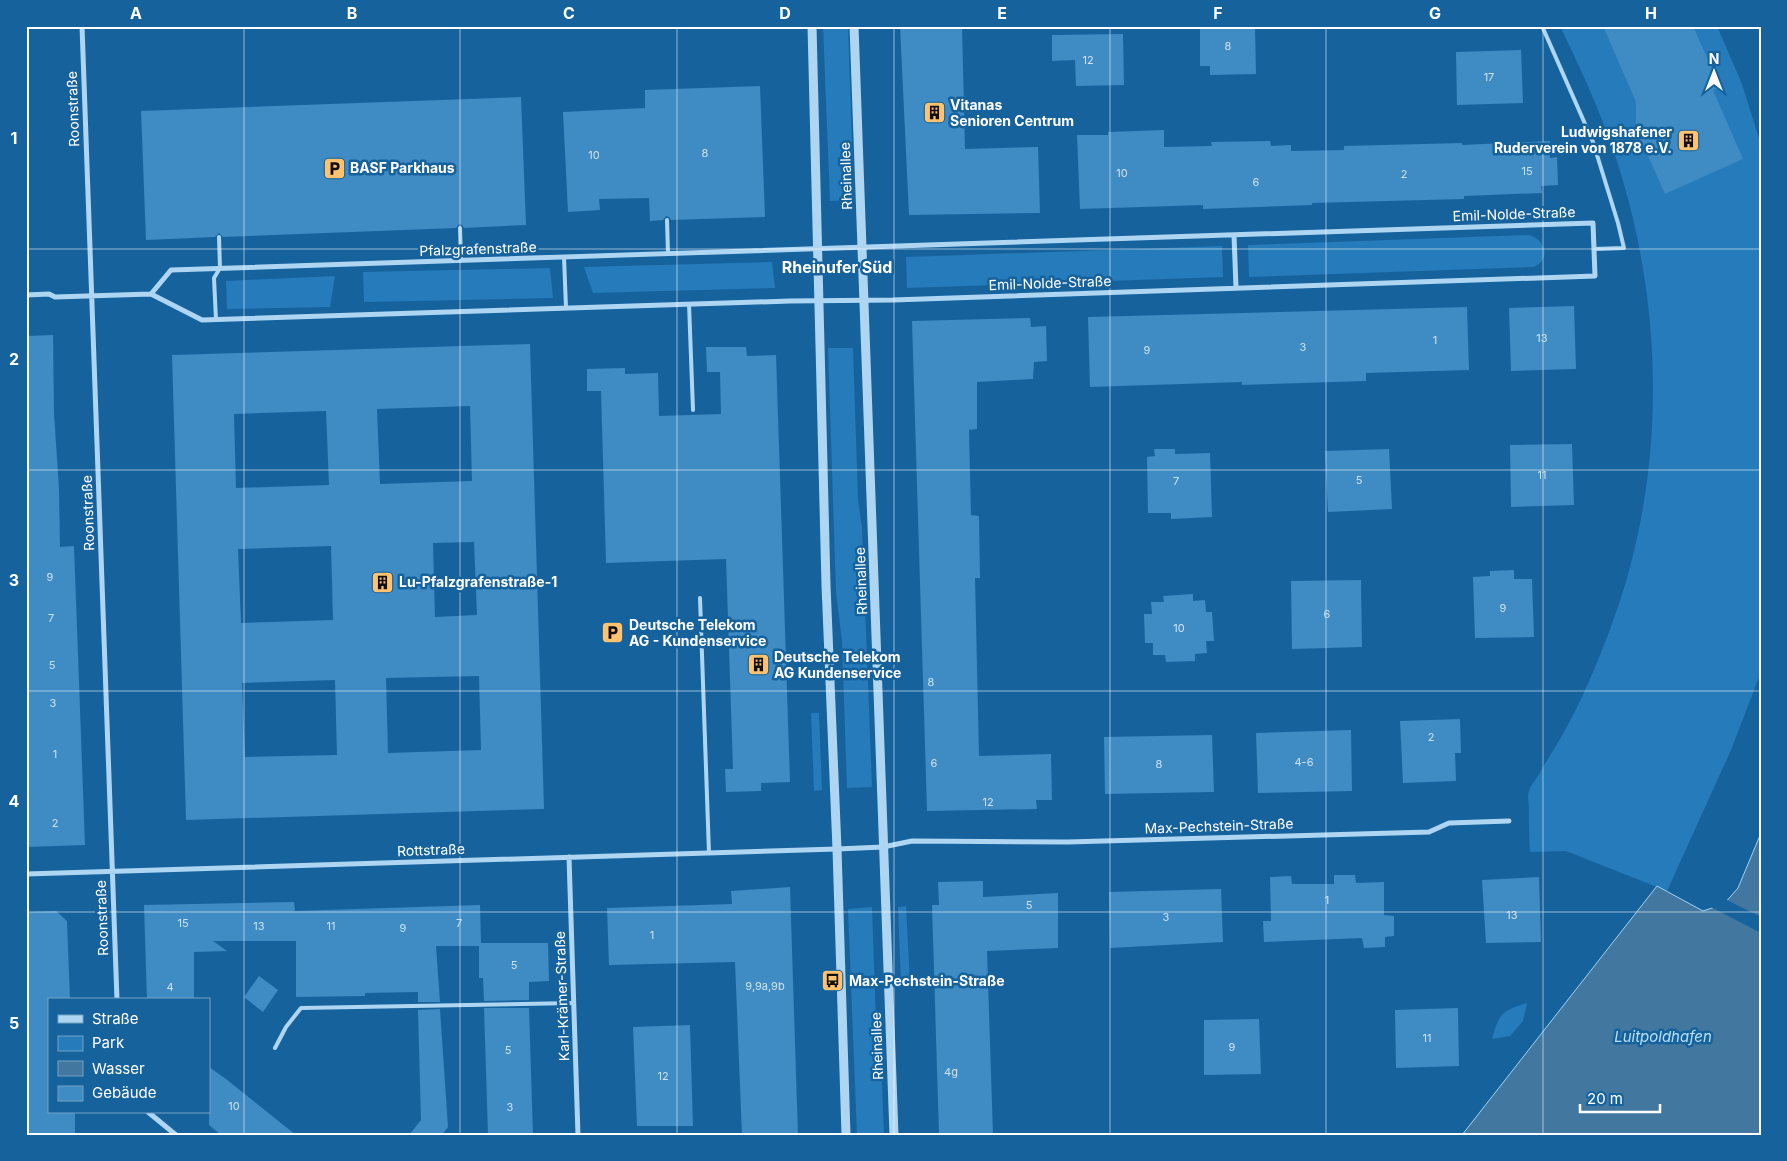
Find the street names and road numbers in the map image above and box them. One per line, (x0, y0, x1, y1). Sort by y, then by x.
street label: Roonstraße (63, 71, 82, 147)
street label: Rheinallee (836, 142, 855, 210)
street label: Emil-Nolde-Straße (1452, 203, 1576, 224)
street label: Pfalzgrafenstraße (419, 238, 537, 259)
street label: Emil-Nolde-Straße (988, 272, 1112, 293)
street label: Roonstraße (78, 475, 97, 551)
street label: Rheinallee (851, 547, 870, 615)
street label: Max-Pechstein-Straße (1144, 814, 1294, 837)
street label: Rottstraße (397, 840, 465, 859)
street label: Roonstraße (92, 880, 111, 956)
street label: Karl-Krämer-Straße (551, 931, 572, 1061)
street label: Rheinallee (867, 1012, 886, 1080)

